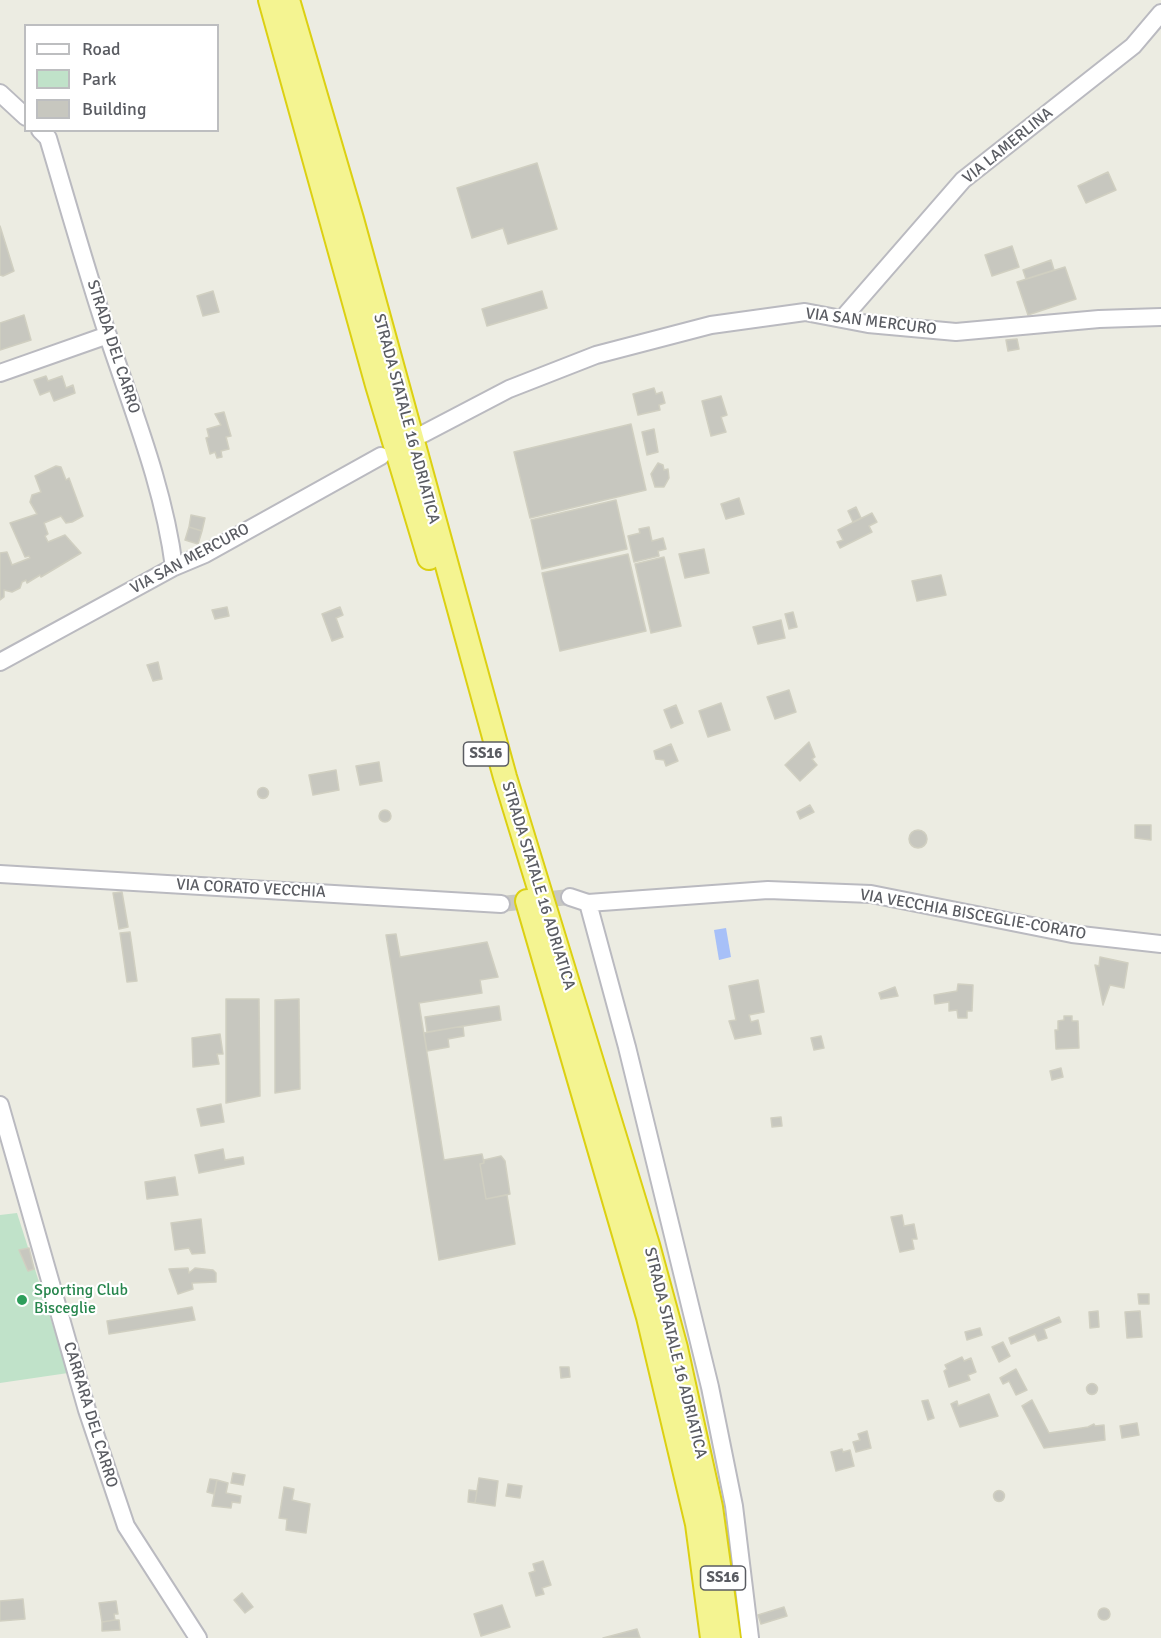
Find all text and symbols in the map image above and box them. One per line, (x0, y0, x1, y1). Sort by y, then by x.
legend (24, 24, 219, 132)
text: Road (82, 38, 121, 60)
text: Park (82, 68, 117, 90)
text: Building (82, 98, 146, 120)
street label: VIA LAMERLINA (959, 104, 1057, 188)
street label: STRADA DEL CARRO (82, 278, 144, 416)
street label: VIA SAN MERCURO (804, 304, 938, 340)
street label: STRADA STATALE 16 ADRIATICA (369, 312, 443, 526)
street label: VIA SAN MERCURO (127, 520, 253, 598)
road number: SS16 (464, 742, 508, 766)
street label: STRADA STATALE 16 ADRIATICA (497, 779, 579, 993)
street label: VIA CORATO VECCHIA (176, 875, 326, 903)
street label: VIA VECCHIA BISCEGLIE-CORATO (858, 886, 1088, 944)
street label: STRADA STATALE 16 ADRIATICA (639, 1245, 711, 1461)
place label: Sporting Club Bisceglie (34, 1281, 128, 1319)
marker: Sporting Club Bisceglie (15, 1293, 29, 1307)
street label: CARRARA DEL CARRO (59, 1340, 121, 1490)
road number: SS16 (700, 1566, 746, 1590)

